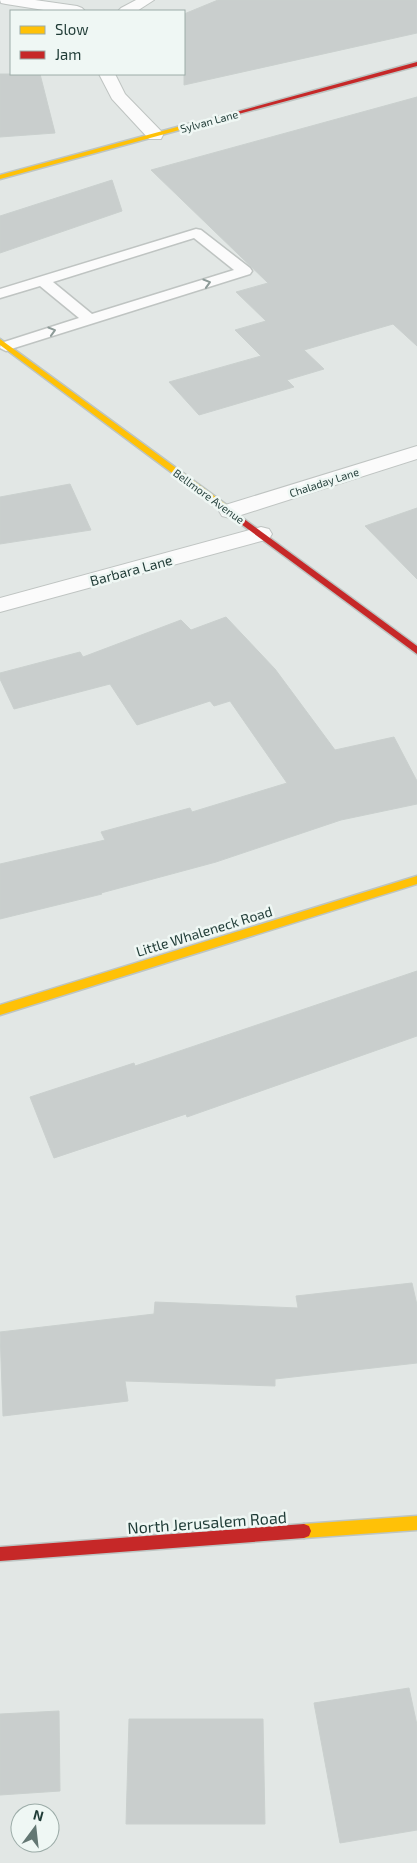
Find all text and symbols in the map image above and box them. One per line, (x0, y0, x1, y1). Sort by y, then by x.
legend (10, 10, 185, 75)
text: Slow (55, 20, 89, 38)
text: Jam (55, 45, 81, 63)
street label: Sylvan Lane (179, 107, 240, 135)
one-way arrow (203, 279, 211, 289)
one-way arrow (48, 327, 56, 337)
street label: Chaladay Lane (288, 465, 361, 499)
street label: Bellmore Avenue (171, 466, 247, 526)
street label: Barbara Lane (88, 551, 174, 589)
street label: Little Whaleneck Road (134, 902, 274, 960)
street label: North Jerusalem Road (127, 1507, 287, 1537)
north arrow (10, 1803, 60, 1853)
text: N (31, 1805, 46, 1824)

